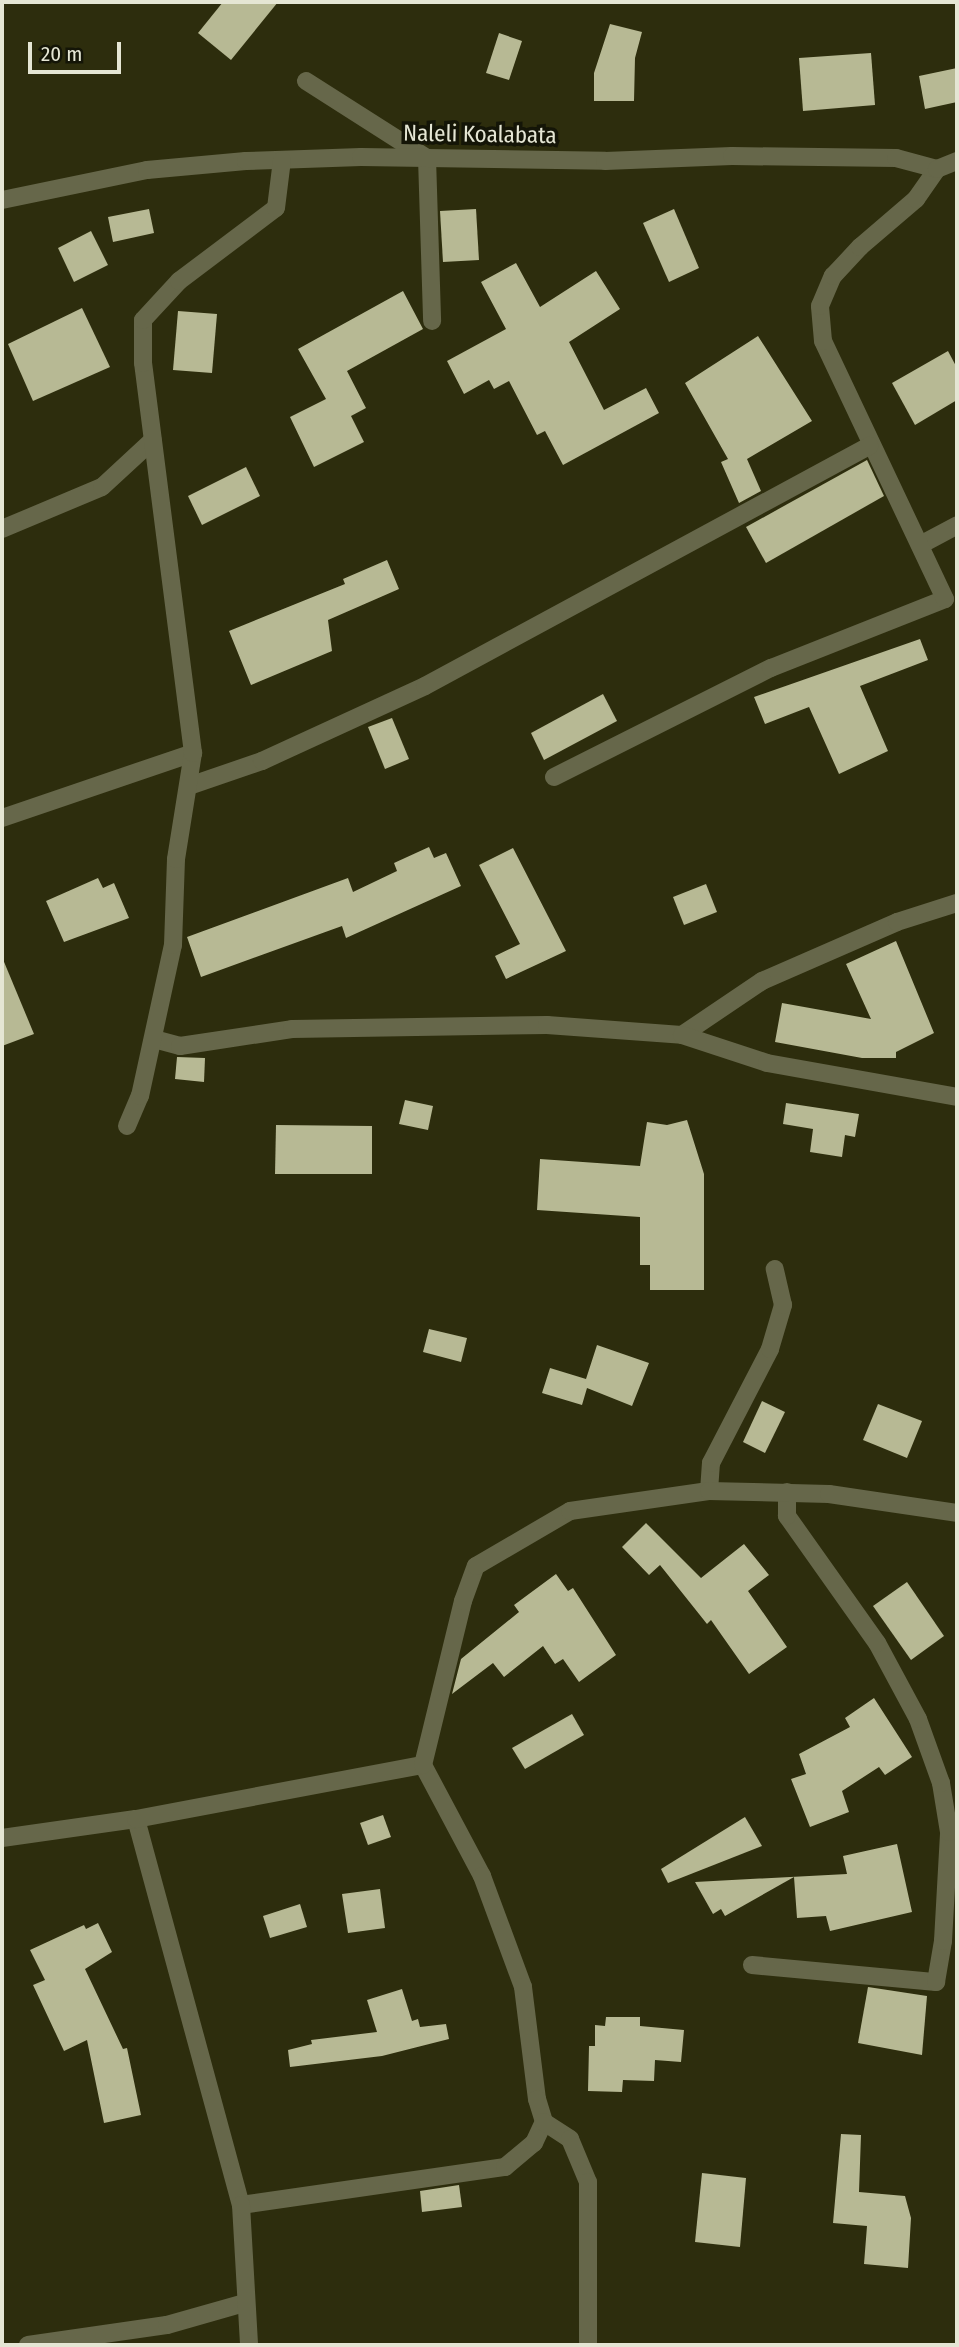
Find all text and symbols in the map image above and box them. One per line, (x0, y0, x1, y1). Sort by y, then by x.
scale bar (32, 28, 124, 72)
text: 20 m (41, 41, 82, 67)
street label: Naleli Koalabata (403, 119, 557, 149)

